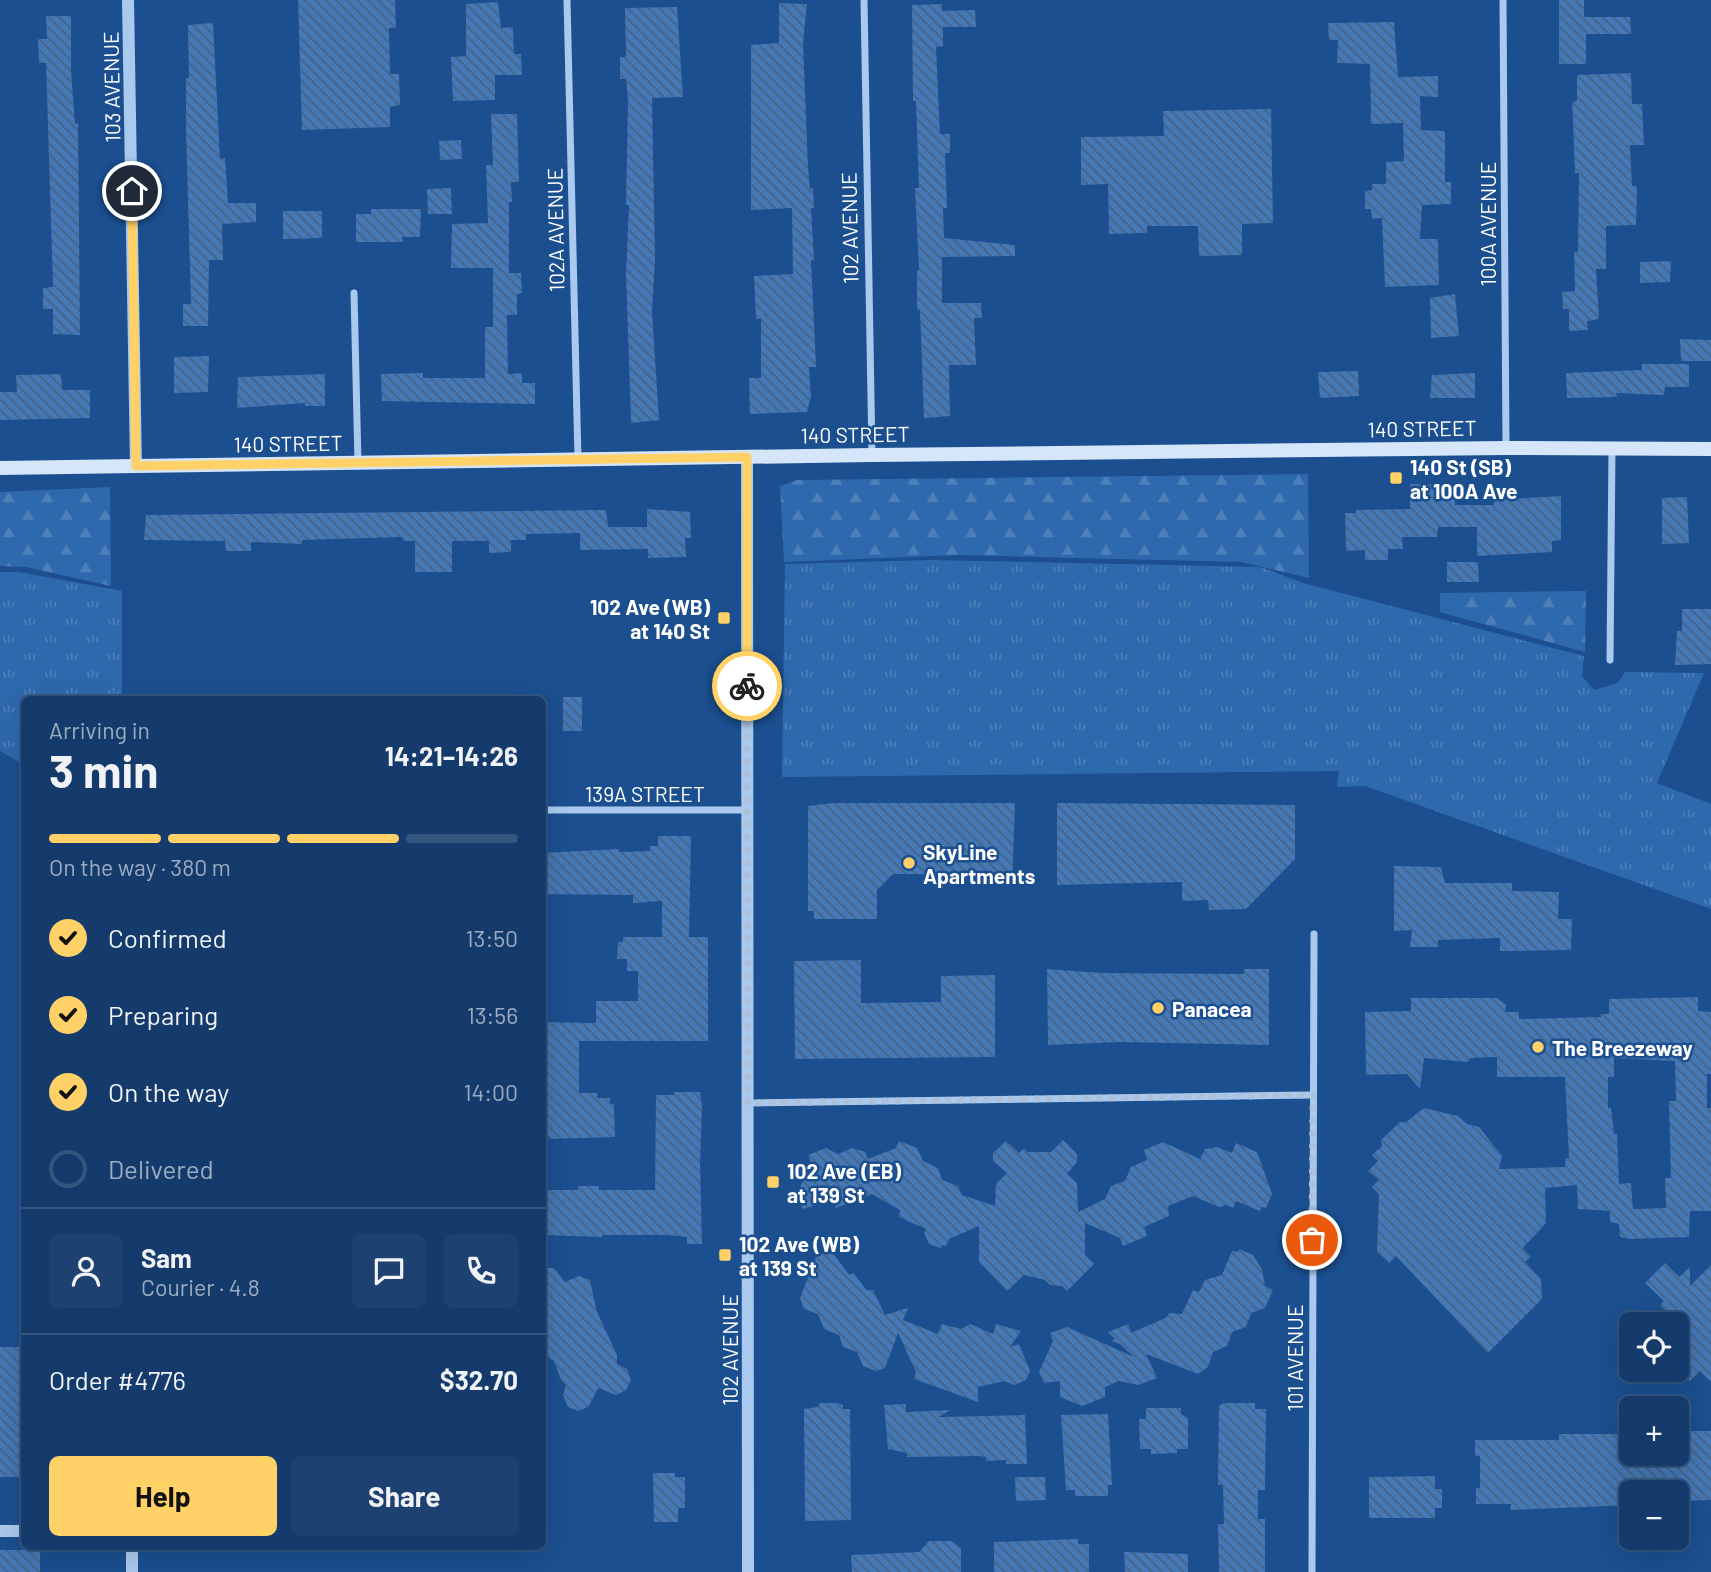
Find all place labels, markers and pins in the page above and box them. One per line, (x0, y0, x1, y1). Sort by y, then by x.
pin (102, 161, 162, 221)
place label: 140 St (SB) at 100A Ave (1410, 454, 1517, 503)
marker: 140 St (SB) at 100A Ave (1388, 470, 1404, 486)
place label: 102 Ave (WB) at 140 St (590, 594, 711, 643)
marker: 102 Ave (WB) at 140 St (716, 610, 732, 626)
place label: SkyLine Apartments (923, 839, 1035, 888)
marker: SkyLine Apartments (901, 855, 917, 871)
place label: Panacea (1172, 996, 1252, 1021)
marker: Panacea (1150, 1000, 1166, 1016)
place label: The Breezeway (1552, 1035, 1693, 1060)
marker: The Breezeway (1530, 1039, 1546, 1055)
place label: 102 Ave (EB) at 139 St (787, 1158, 902, 1207)
marker: 102 Ave (EB) at 139 St (765, 1174, 781, 1190)
pin (1282, 1210, 1342, 1270)
place label: 102 Ave (WB) at 139 St (739, 1231, 860, 1280)
marker: 102 Ave (WB) at 139 St (717, 1247, 733, 1263)

